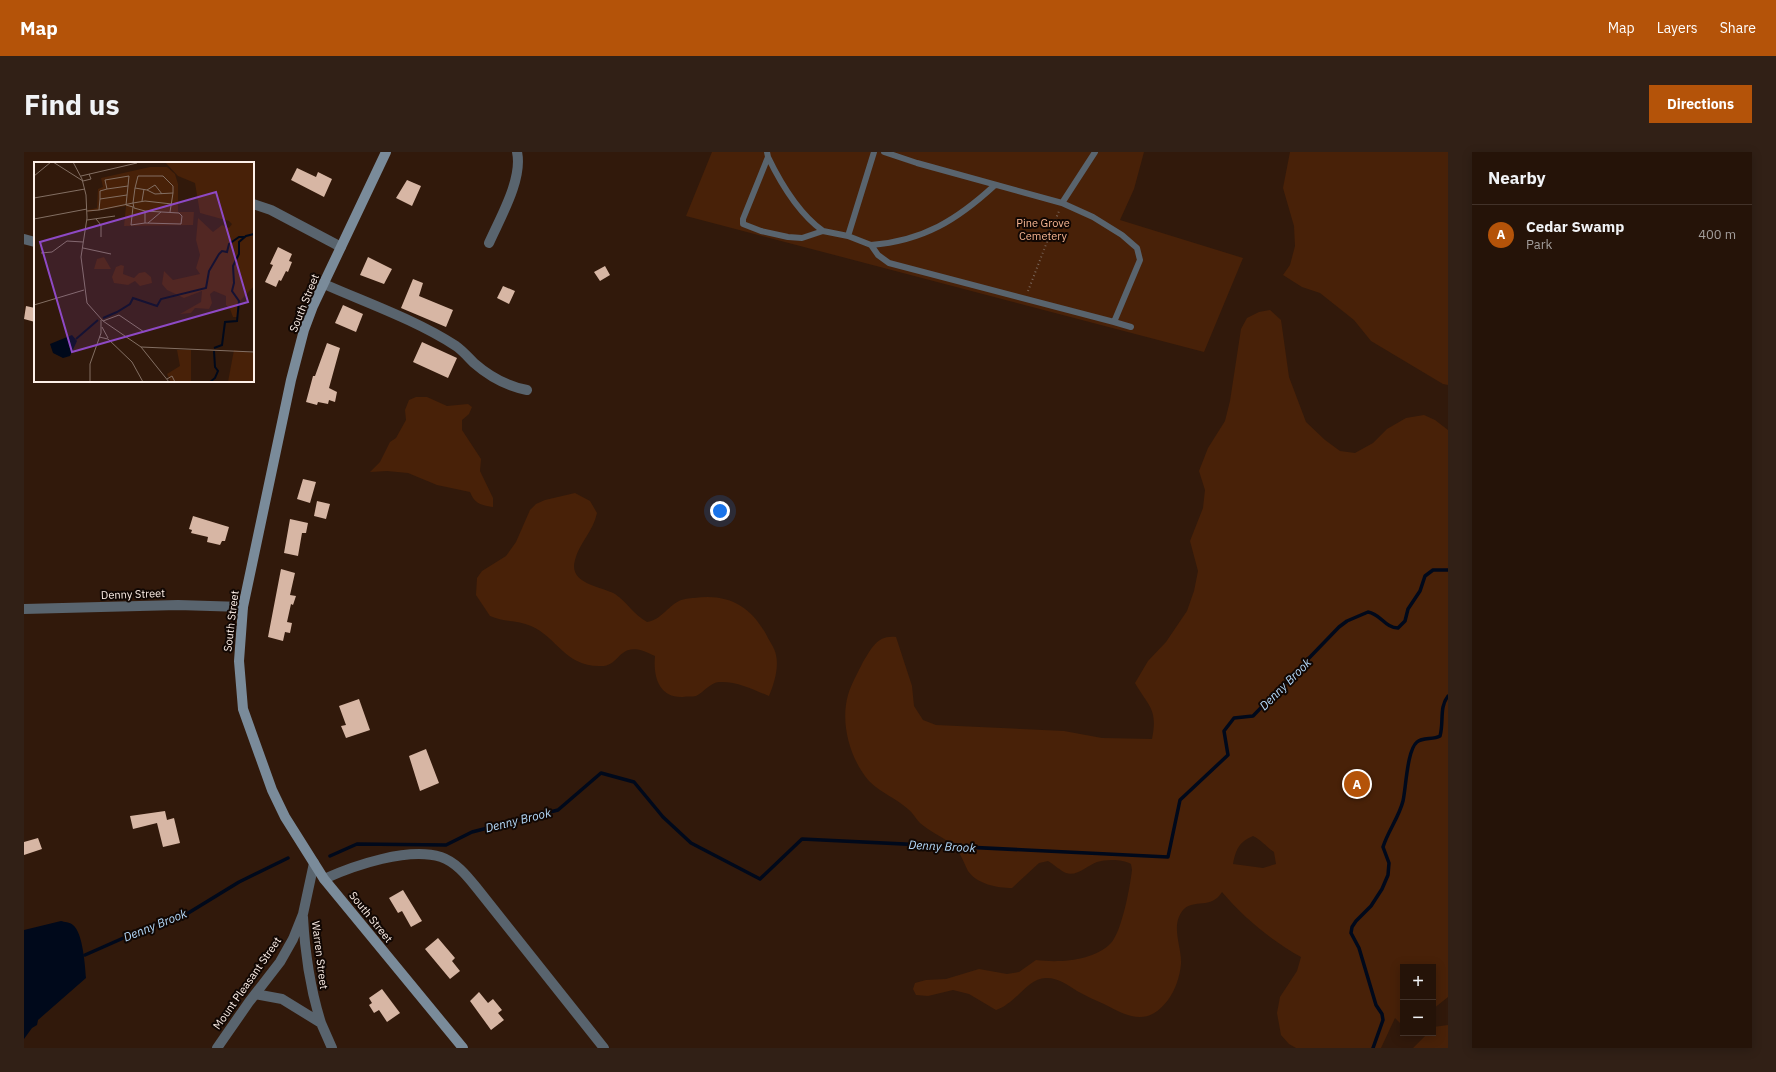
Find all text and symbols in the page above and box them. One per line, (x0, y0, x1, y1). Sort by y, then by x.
text: Map (20, 16, 58, 40)
text: Map (1608, 19, 1635, 37)
text: Layers (1657, 19, 1698, 37)
text: Share (1720, 19, 1756, 37)
button: Directions (1649, 85, 1752, 123)
text: Find us (24, 86, 120, 123)
inset map (34, 162, 254, 382)
text: Nearby (1488, 167, 1546, 189)
park label: Pine Grove Cemetery (1016, 216, 1070, 243)
text: Cedar Swamp (1526, 217, 1624, 236)
text: A (1497, 226, 1505, 243)
text: 400 m (1698, 226, 1736, 243)
text: Park (1526, 236, 1552, 253)
street label: South Street (286, 272, 322, 334)
your location (710, 501, 730, 521)
street label: Denny Street (101, 586, 165, 602)
street label: South Street (220, 589, 242, 652)
water label: Denny Brook (1256, 654, 1315, 713)
pin: A (1344, 769, 1370, 799)
water label: Denny Brook (484, 804, 553, 835)
water label: Denny Brook (908, 837, 977, 855)
street label: South Street (346, 889, 396, 945)
water label: Denny Brook (121, 905, 190, 945)
street label: Warren Street (309, 920, 331, 990)
street label: Mount Pleasant Street (210, 934, 284, 1032)
map controls (1400, 964, 1436, 1036)
button: + (1400, 964, 1436, 1000)
button: − (1400, 1000, 1436, 1036)

